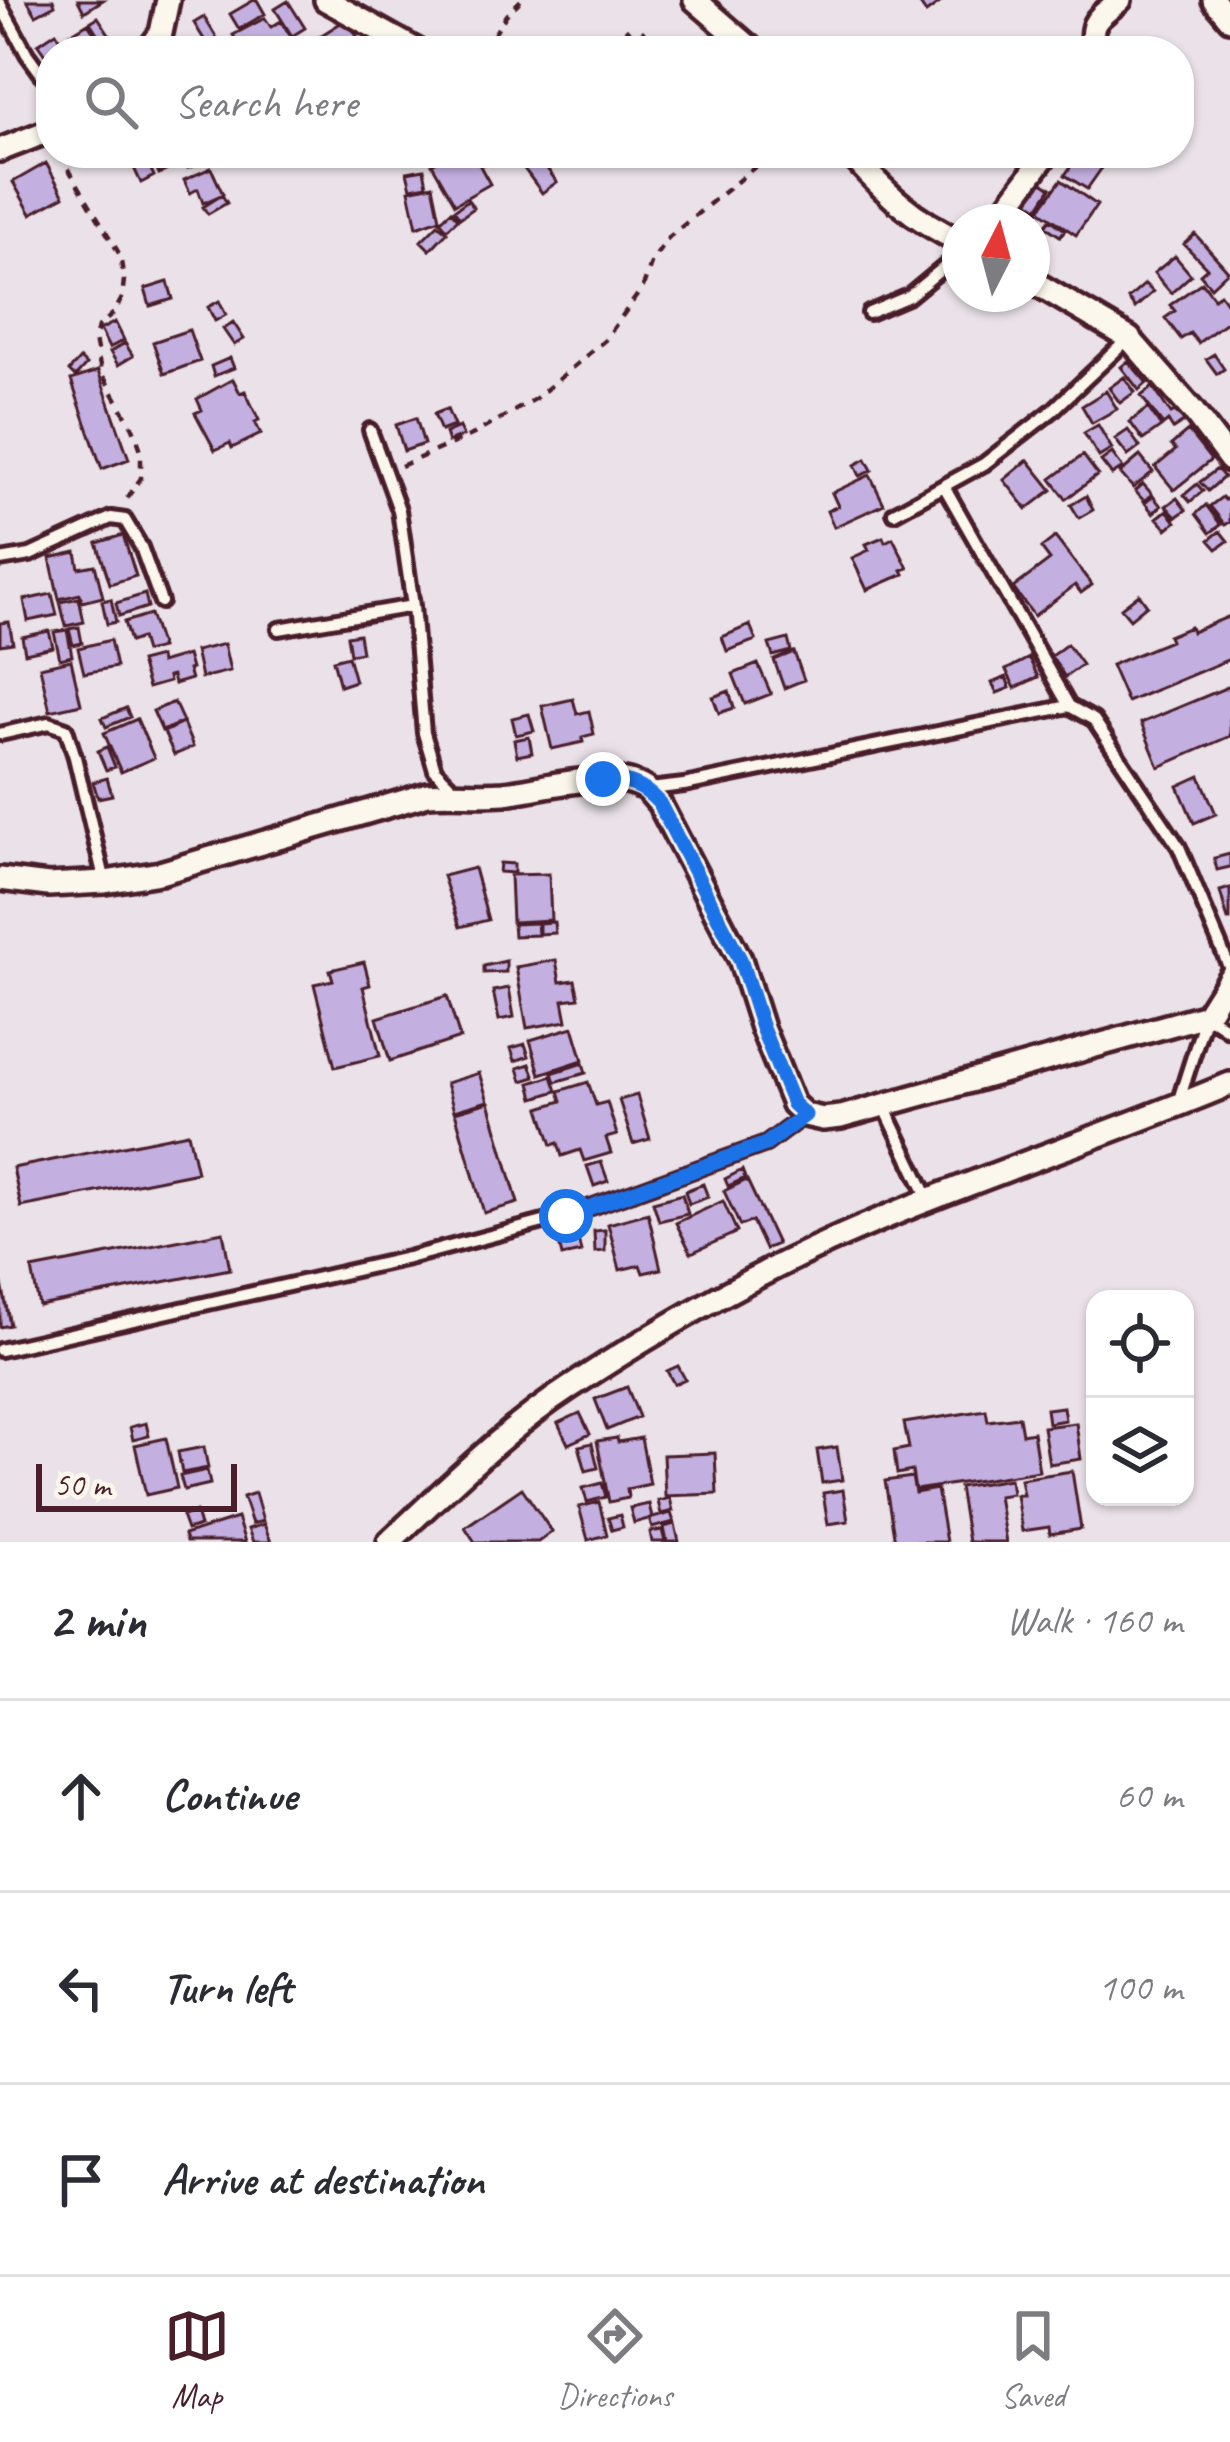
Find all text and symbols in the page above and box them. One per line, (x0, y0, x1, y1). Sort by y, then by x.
search box (36, 36, 1194, 168)
icon: search (78, 69, 144, 135)
text: Search here (174, 74, 357, 131)
north arrow (942, 204, 1050, 312)
route end (576, 752, 630, 806)
route start (539, 1189, 593, 1243)
map controls (1086, 1290, 1194, 1506)
button: locate (1086, 1290, 1194, 1398)
button: layers (1086, 1398, 1194, 1506)
scale bar (36, 1458, 237, 1511)
text: 50 m (54, 1464, 110, 1506)
text: 2 min (48, 1588, 146, 1652)
text: Walk · 160 m (1006, 1596, 1182, 1645)
icon: ahead (48, 1763, 114, 1829)
text: Continue (162, 1767, 296, 1824)
text: 60 m (1116, 1771, 1182, 1820)
icon: left (48, 1955, 114, 2021)
text: Turn left (162, 1959, 292, 2016)
text: 100 m (1098, 1963, 1182, 2012)
icon: arrive (48, 2147, 114, 2213)
text: Arrive at destination (162, 2151, 484, 2208)
tab: Map (164, 2303, 230, 2417)
tab: Directions (558, 2303, 672, 2417)
tab: Saved (1000, 2303, 1066, 2417)

